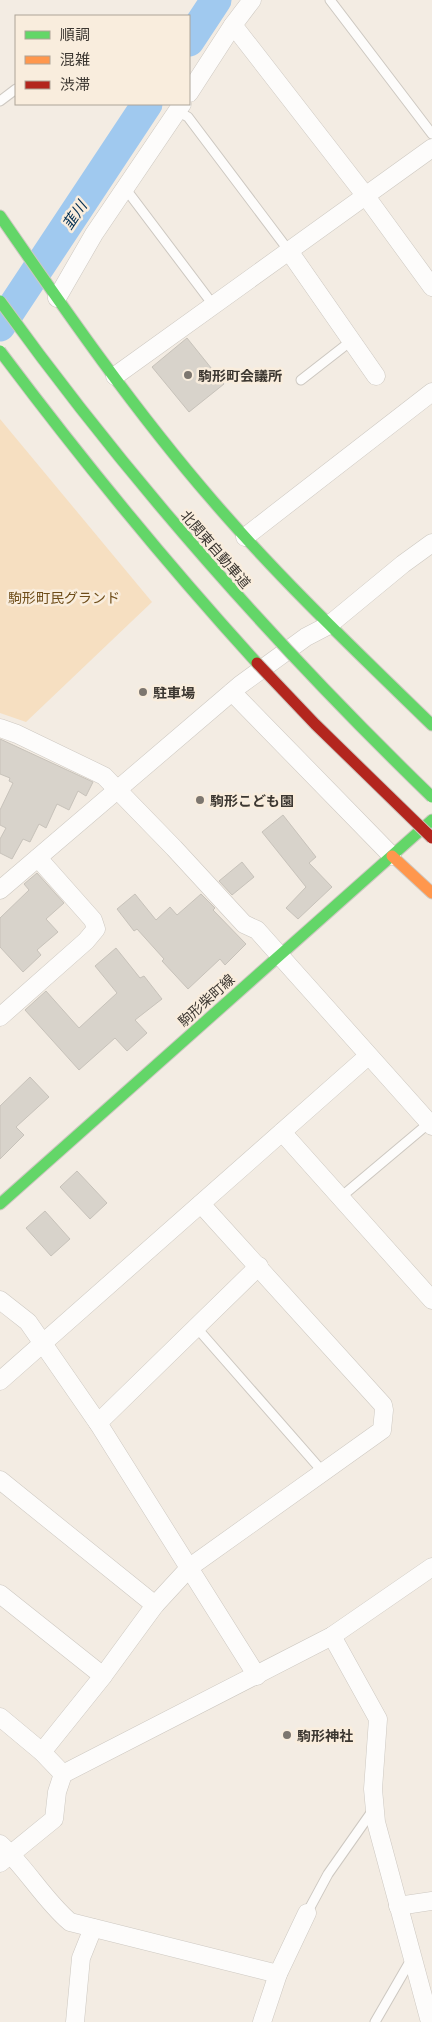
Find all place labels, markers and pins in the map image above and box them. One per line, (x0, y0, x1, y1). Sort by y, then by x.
place label: 駒形町会議所 (198, 367, 282, 384)
marker: 駒形町会議所 (182, 369, 194, 381)
place label: 駐車場 (153, 684, 195, 701)
marker: 駐車場 (137, 686, 149, 698)
place label: 駒形こども園 (210, 792, 294, 809)
marker: 駒形こども園 (194, 794, 206, 806)
place label: 駒形神社 (297, 1727, 353, 1744)
marker: 駒形神社 (281, 1729, 293, 1741)

